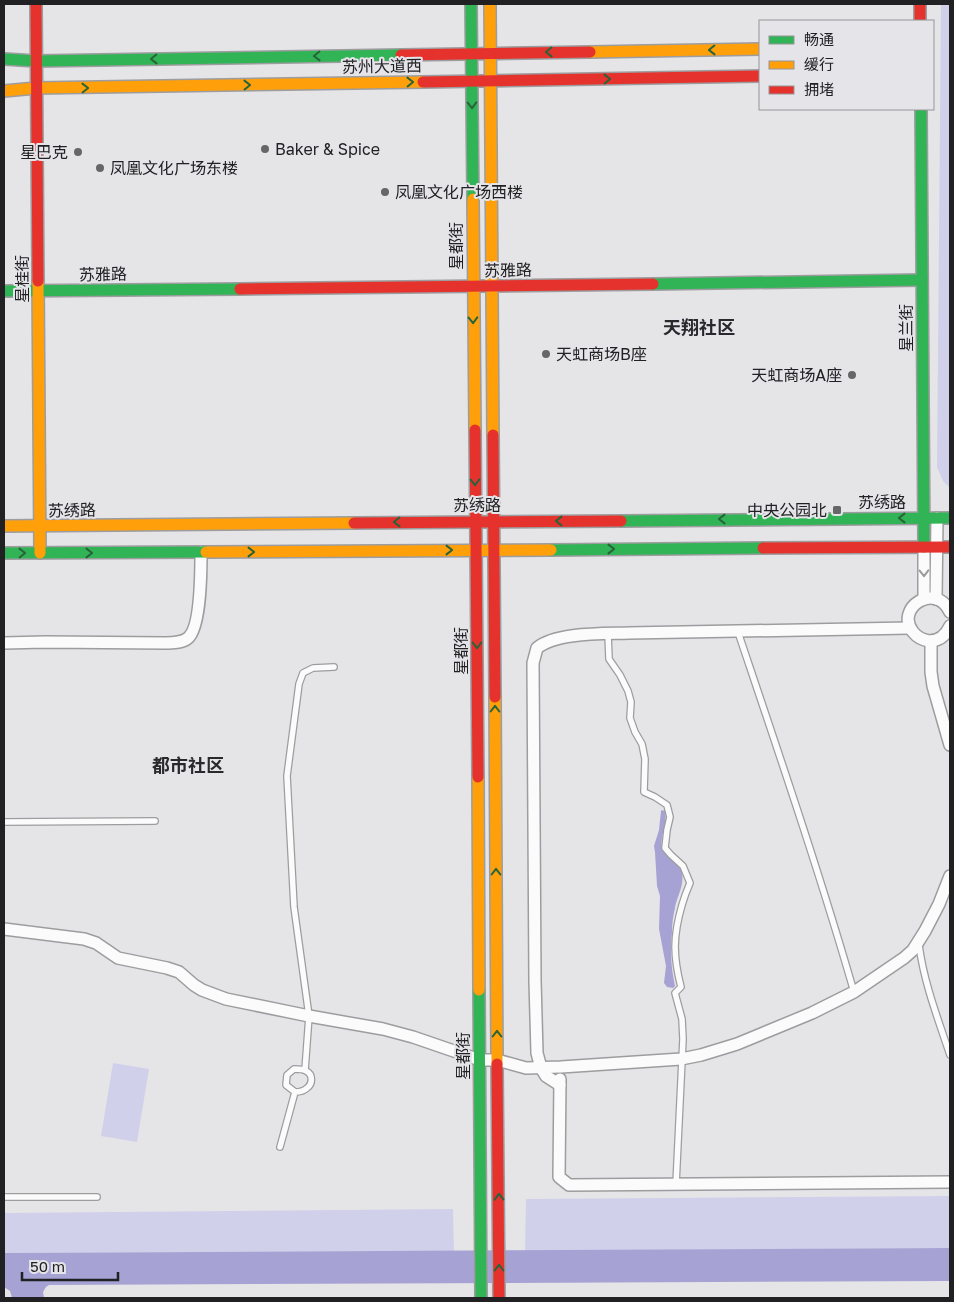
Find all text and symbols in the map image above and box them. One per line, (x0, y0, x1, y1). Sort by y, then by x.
legend (759, 20, 934, 110)
text: 畅通 (804, 30, 834, 48)
one-way arrow (707, 44, 715, 55)
one-way arrow (545, 47, 552, 57)
one-way arrow (312, 51, 320, 61)
one-way arrow (150, 54, 158, 64)
street label: 苏州大道西 (342, 55, 422, 77)
text: 缓行 (804, 55, 834, 73)
one-way arrow (604, 74, 612, 84)
one-way arrow (406, 77, 414, 87)
one-way arrow (244, 80, 252, 90)
text: 拥堵 (804, 80, 834, 98)
one-way arrow (81, 82, 89, 93)
one-way arrow (466, 101, 477, 109)
place label: Baker & Spice (275, 139, 380, 159)
place label: 星巴克 (20, 142, 68, 162)
marker: Baker & Spice (259, 143, 271, 155)
marker: 星巴克 (72, 146, 84, 158)
place label: 凤凰文化广场东楼 (110, 158, 238, 178)
marker: 凤凰文化广场东楼 (94, 162, 106, 174)
place label: 凤凰文化广场西楼 (395, 182, 523, 202)
marker: 凤凰文化广场西楼 (379, 186, 391, 198)
street label: 星都街 (446, 222, 466, 270)
street label: 星桂街 (12, 255, 32, 303)
street label: 苏雅路 (484, 260, 532, 280)
street label: 苏雅路 (79, 264, 127, 284)
street label: 星兰街 (896, 304, 916, 352)
one-way arrow (468, 316, 478, 324)
district label: 天翔社区 (663, 316, 735, 338)
place label: 天虹商场B座 (556, 344, 647, 364)
marker: 天虹商场B座 (540, 348, 552, 360)
place label: 天虹商场A座 (751, 365, 842, 385)
marker: 天虹商场A座 (846, 369, 858, 381)
one-way arrow (470, 479, 480, 487)
street label: 苏绣路 (858, 492, 906, 512)
street label: 苏绣路 (453, 495, 501, 515)
street label: 苏绣路 (48, 500, 96, 520)
place label: 中央公园北 (747, 500, 827, 520)
marker: 中央公园北 (831, 504, 843, 516)
one-way arrow (897, 513, 905, 523)
one-way arrow (717, 514, 725, 524)
one-way arrow (555, 516, 562, 526)
one-way arrow (392, 517, 400, 527)
one-way arrow (608, 544, 615, 554)
one-way arrow (446, 545, 453, 555)
one-way arrow (248, 547, 256, 557)
one-way arrow (18, 548, 26, 558)
one-way arrow (86, 548, 93, 558)
one-way arrow (919, 569, 929, 577)
street label: 星都街 (451, 627, 471, 675)
one-way arrow (472, 642, 482, 649)
one-way arrow (490, 705, 500, 712)
district label: 都市社区 (152, 754, 224, 776)
one-way arrow (491, 867, 501, 875)
one-way arrow (492, 1030, 502, 1038)
street label: 星都街 (453, 1032, 473, 1080)
one-way arrow (494, 1192, 504, 1200)
scale bar (22, 1250, 119, 1282)
text: 50 m (30, 1257, 65, 1275)
one-way arrow (494, 1264, 504, 1272)

